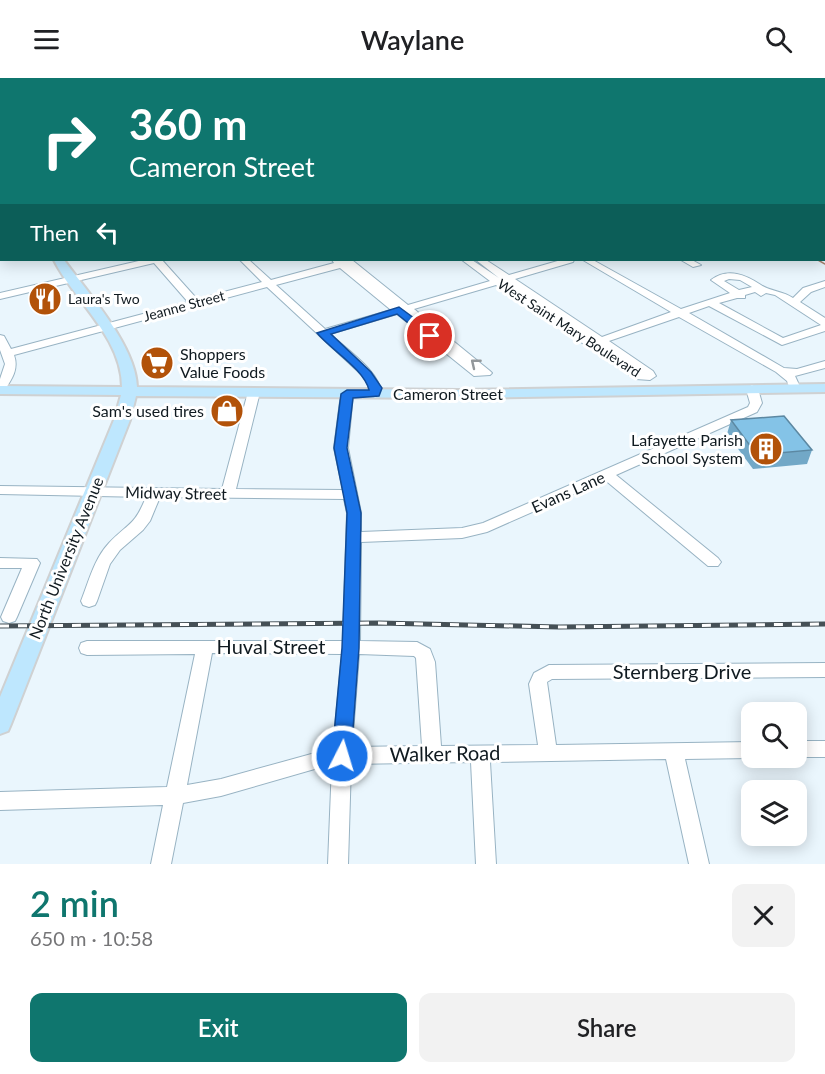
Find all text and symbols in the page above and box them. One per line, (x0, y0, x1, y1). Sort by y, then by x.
icon: menu (30, 23, 63, 56)
text: Waylane (361, 23, 464, 56)
icon: search (762, 23, 795, 56)
text: 360 m (129, 99, 247, 149)
icon: right (30, 102, 108, 180)
text: Cameron Street (129, 150, 315, 183)
icon: left (91, 216, 124, 249)
text: Then (30, 219, 79, 246)
street label: West Saint Mary Boulevard (495, 275, 644, 380)
restaurant icon: Laura's Two (27, 281, 63, 317)
street label: Jeanne Street (141, 287, 226, 325)
place label: Laura's Two (68, 290, 140, 307)
pin (404, 310, 455, 361)
icon: arrive (413, 319, 446, 352)
place label: Shoppers Value Foods (180, 344, 265, 381)
supermarket icon: Shoppers Value Foods (139, 345, 175, 381)
one-way arrow (471, 359, 482, 370)
street label: Cameron Street (393, 384, 503, 403)
shop icon: Sam's used tires (209, 393, 245, 429)
place label: Sam's used tires (92, 401, 204, 420)
place label: Lafayette Parish School System (631, 430, 743, 467)
building icon: Lafayette Parish School System (748, 431, 784, 467)
street label: Evans Lane (528, 467, 607, 516)
street label: North University Avenue (24, 474, 107, 642)
street label: Midway Street (125, 482, 227, 503)
street label: Huval Street (217, 634, 325, 658)
street label: Sternberg Drive (613, 659, 751, 683)
map controls (741, 702, 807, 846)
button: search (741, 702, 807, 768)
position arrow (310, 724, 374, 788)
street label: Walker Road (389, 740, 501, 766)
button: layers (741, 780, 807, 846)
text: 2 min (30, 881, 119, 925)
button: close (732, 884, 795, 947)
text: 650 m · 10:58 (30, 926, 153, 950)
button: Exit (30, 993, 407, 1062)
button: Share (419, 993, 795, 1062)

